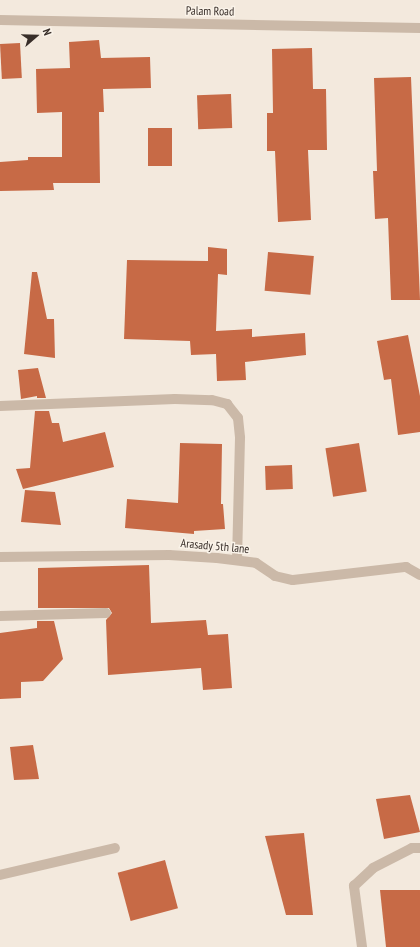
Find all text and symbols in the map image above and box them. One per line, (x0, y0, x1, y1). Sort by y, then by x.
street label: Palam Road (186, 3, 234, 19)
north arrow (16, 16, 56, 56)
text: N (40, 27, 55, 37)
street label: Arasady 5th lane (180, 536, 250, 556)

